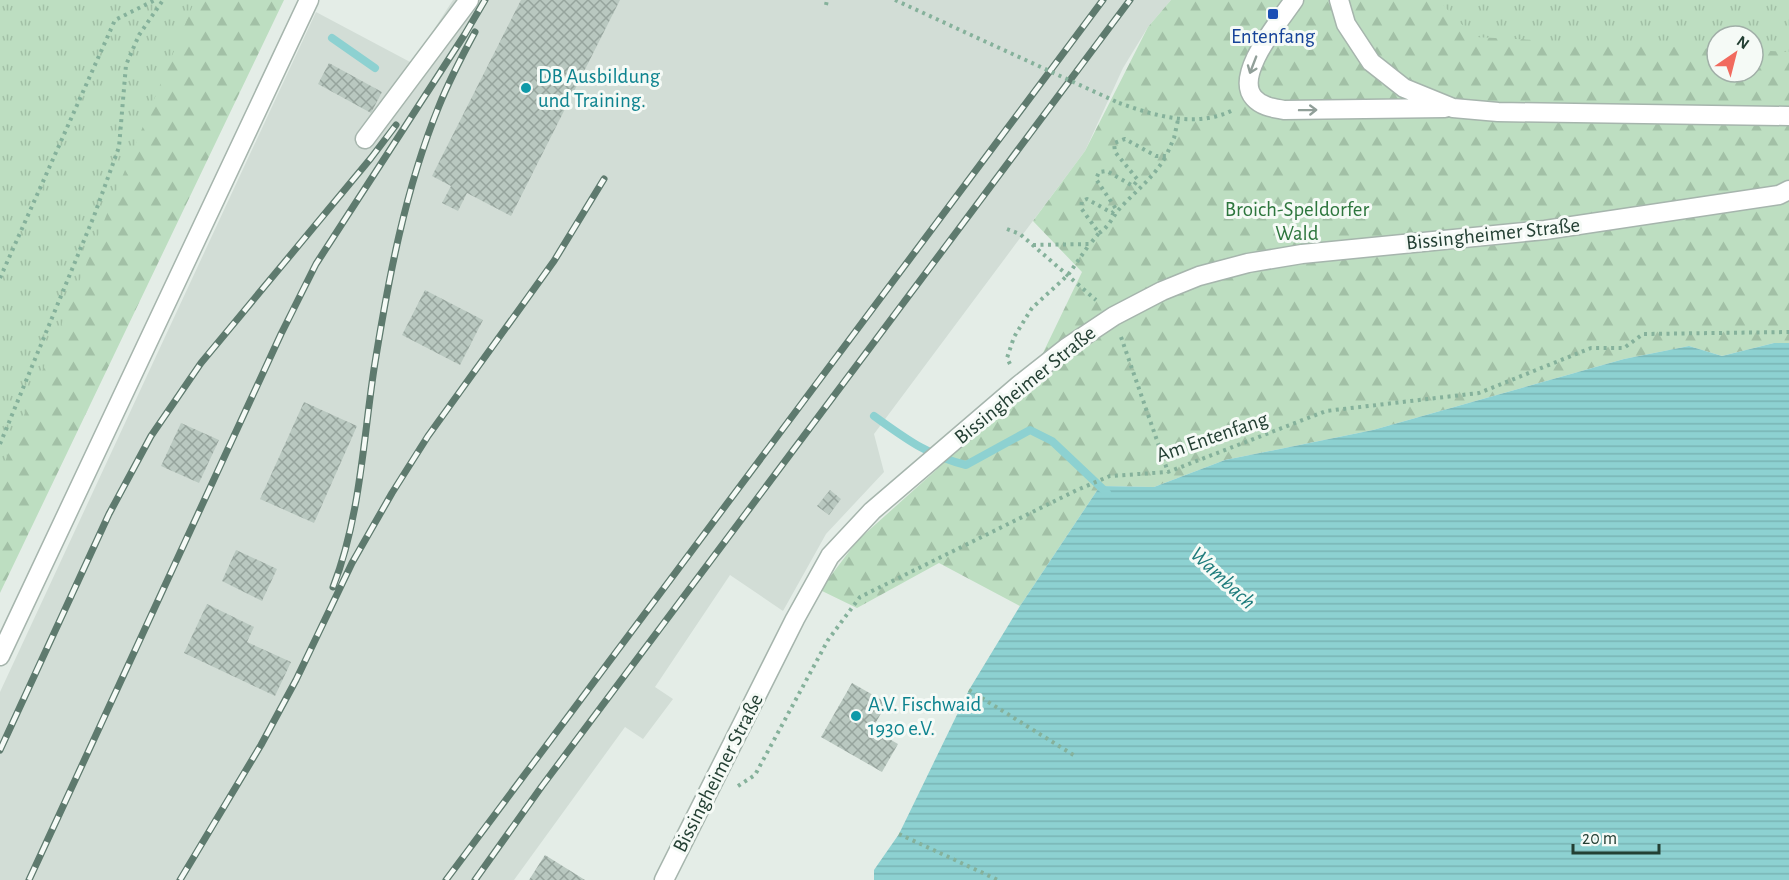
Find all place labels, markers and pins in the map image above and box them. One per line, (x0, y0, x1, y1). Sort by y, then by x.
marker: Entenfang (1266, 7, 1280, 21)
place label: Entenfang (1231, 26, 1316, 47)
place label: DB Ausbildung und Training. (538, 66, 661, 111)
marker: DB Ausbildung und Training. (519, 81, 533, 95)
place label: A.V. Fischwaid 1930 e.V. (868, 694, 981, 739)
marker: A.V. Fischwaid 1930 e.V. (849, 709, 863, 723)

